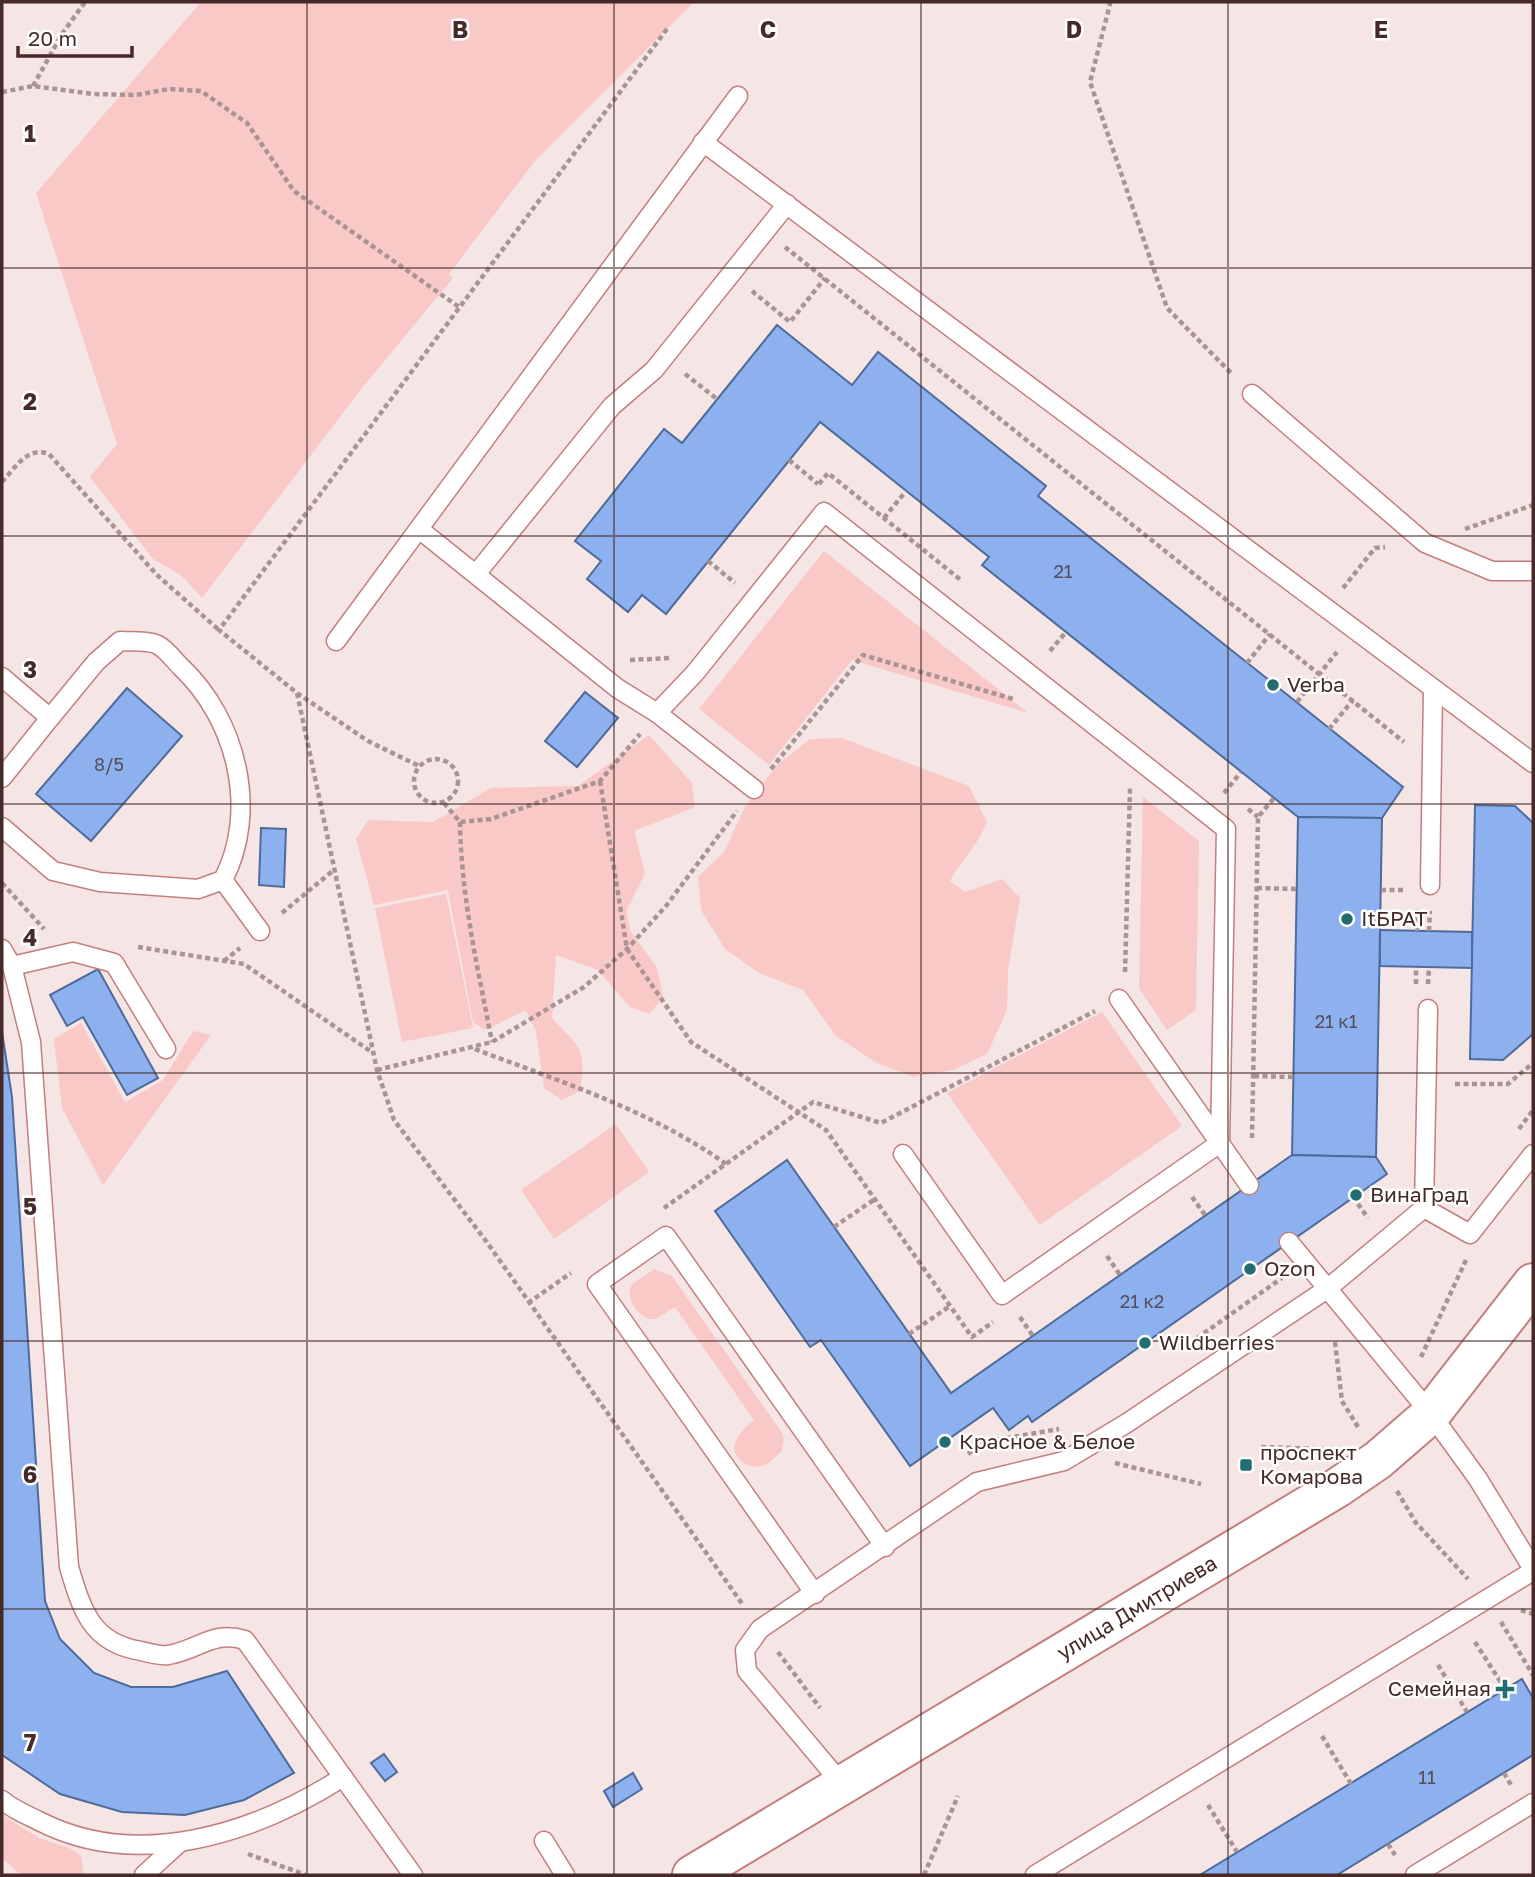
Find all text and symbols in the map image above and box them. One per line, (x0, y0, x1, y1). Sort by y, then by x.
scale bar (18, 14, 131, 58)
text: B (452, 15, 468, 43)
text: C (760, 15, 776, 43)
text: D (1066, 15, 1082, 43)
text: E (1374, 15, 1388, 43)
text: 20 m (28, 25, 77, 51)
text: 1 (24, 119, 36, 147)
text: 2 (23, 387, 37, 415)
house number: 21 (1053, 560, 1073, 582)
text: 3 (23, 655, 37, 683)
place label: Verba (1287, 671, 1345, 697)
marker: Verba (1265, 677, 1281, 693)
house number: 8/5 (94, 753, 124, 775)
place label: ItБРАТ (1361, 905, 1427, 931)
marker: ItБРАТ (1339, 911, 1355, 927)
text: 4 (23, 923, 37, 951)
house number: 21 к1 (1315, 1010, 1358, 1032)
place label: ВинаГрад (1370, 1181, 1469, 1207)
marker: ВинаГрад (1348, 1187, 1364, 1203)
text: 5 (23, 1192, 37, 1220)
place label: Ozon (1264, 1255, 1316, 1281)
marker: Ozon (1242, 1261, 1258, 1277)
house number: 21 к2 (1120, 1290, 1164, 1312)
place label: Wildberries (1159, 1329, 1275, 1355)
marker: Wildberries (1137, 1335, 1153, 1351)
place label: Красное & Белое (959, 1428, 1135, 1454)
marker: Красное & Белое (937, 1434, 953, 1450)
place label: проспект Комарова (1260, 1439, 1363, 1489)
marker: проспект Комарова (1238, 1457, 1254, 1473)
text: 6 (23, 1460, 37, 1488)
street label: улица Дмитриева (1052, 1549, 1221, 1665)
place label: Семейная (1388, 1675, 1491, 1701)
marker: Семейная (1497, 1681, 1513, 1697)
text: 7 (24, 1728, 36, 1756)
house number: 11 (1418, 1766, 1436, 1788)

